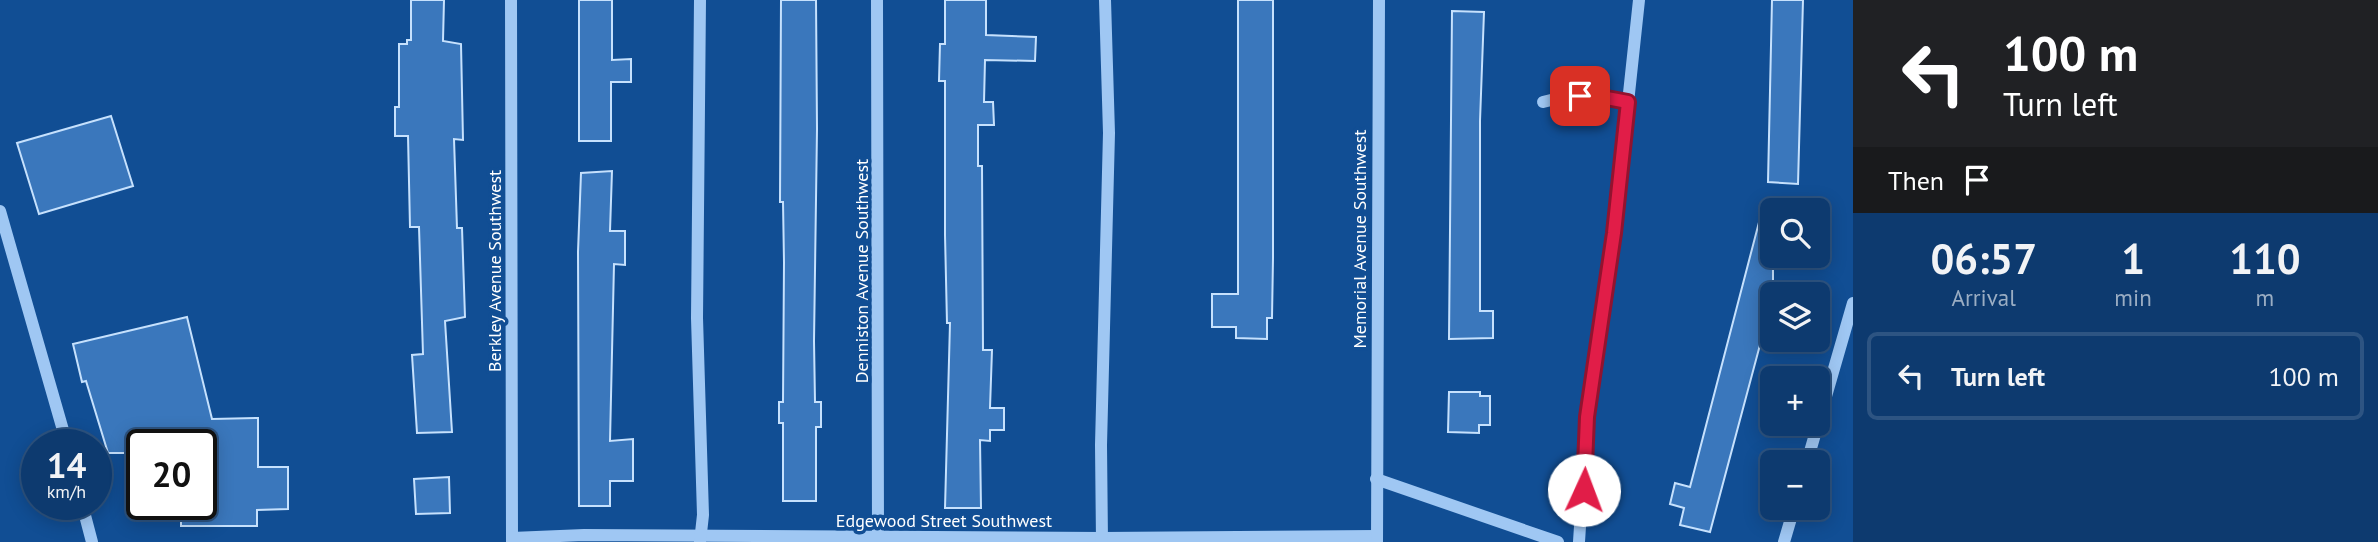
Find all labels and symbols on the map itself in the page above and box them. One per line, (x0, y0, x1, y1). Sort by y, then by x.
pin (1550, 66, 1610, 126)
street label: Memorial Avenue Southwest (1348, 130, 1371, 348)
street label: Denniston Avenue Southwest (850, 159, 873, 383)
street label: Berkley Avenue Southwest (483, 170, 506, 372)
speed limit sign: 20 (126, 429, 217, 520)
position arrow (1547, 453, 1621, 527)
street label: Edgewood Street Southwest (836, 509, 1052, 532)

